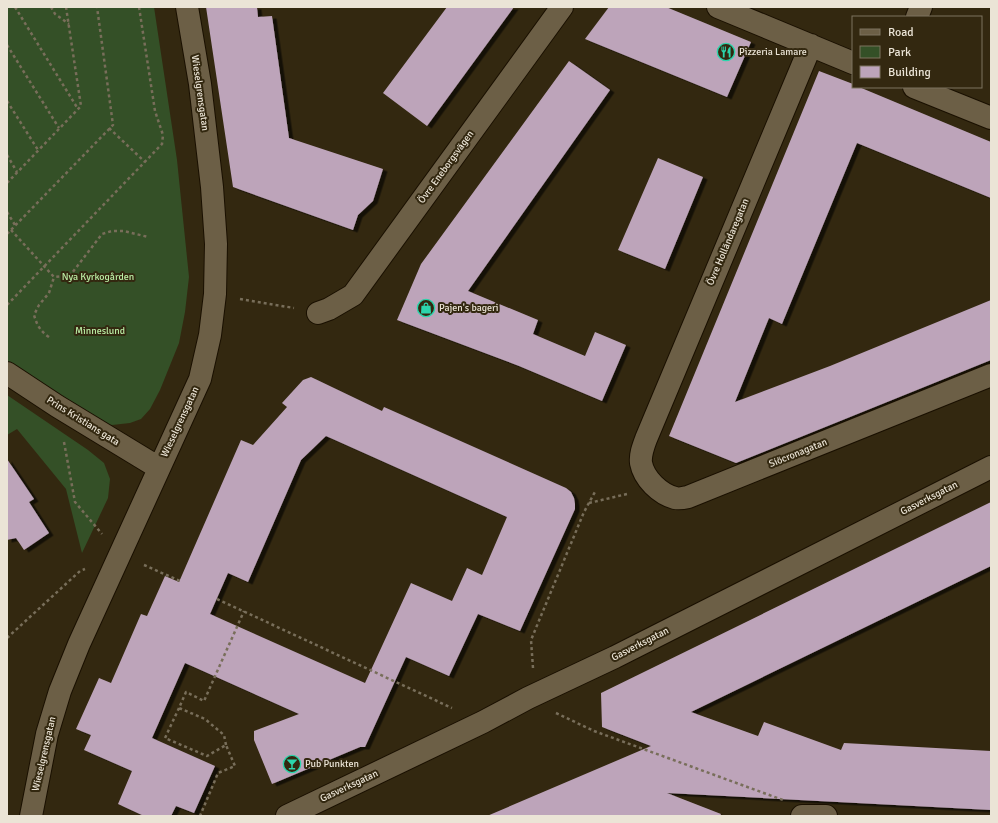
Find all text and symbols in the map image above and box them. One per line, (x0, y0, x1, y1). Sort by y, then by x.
legend (852, 16, 982, 88)
text: Road (888, 25, 914, 40)
restaurant icon: Pizzeria Lamare (716, 42, 736, 62)
text: Park (888, 45, 911, 60)
place label: Pizzeria Lamare (739, 46, 807, 58)
street label: Wieselgrensgatan (189, 54, 211, 132)
text: Building (888, 65, 931, 80)
street label: Övre Eneborgsvägen (416, 128, 476, 206)
street label: Övre Holländaregatan (704, 197, 752, 287)
park label: Nya Kyrkogården (62, 271, 134, 283)
shop icon: Pajen's bageri (416, 298, 436, 318)
place label: Pajen's bageri (439, 302, 499, 314)
park label: Minneslund (75, 325, 125, 337)
street label: Wieselgrensgatan (158, 385, 202, 459)
street label: Prins Kristians gata (45, 394, 121, 448)
street label: Siöcronagatan (767, 436, 829, 470)
street label: Gasverksgatan (898, 478, 960, 518)
street label: Gasverksgatan (609, 624, 671, 664)
street label: Wieselgrensgatan (30, 715, 58, 793)
bar icon: Pub Punkten (282, 754, 302, 774)
place label: Pub Punkten (305, 758, 359, 770)
street label: Gasverksgatan (318, 767, 380, 805)

